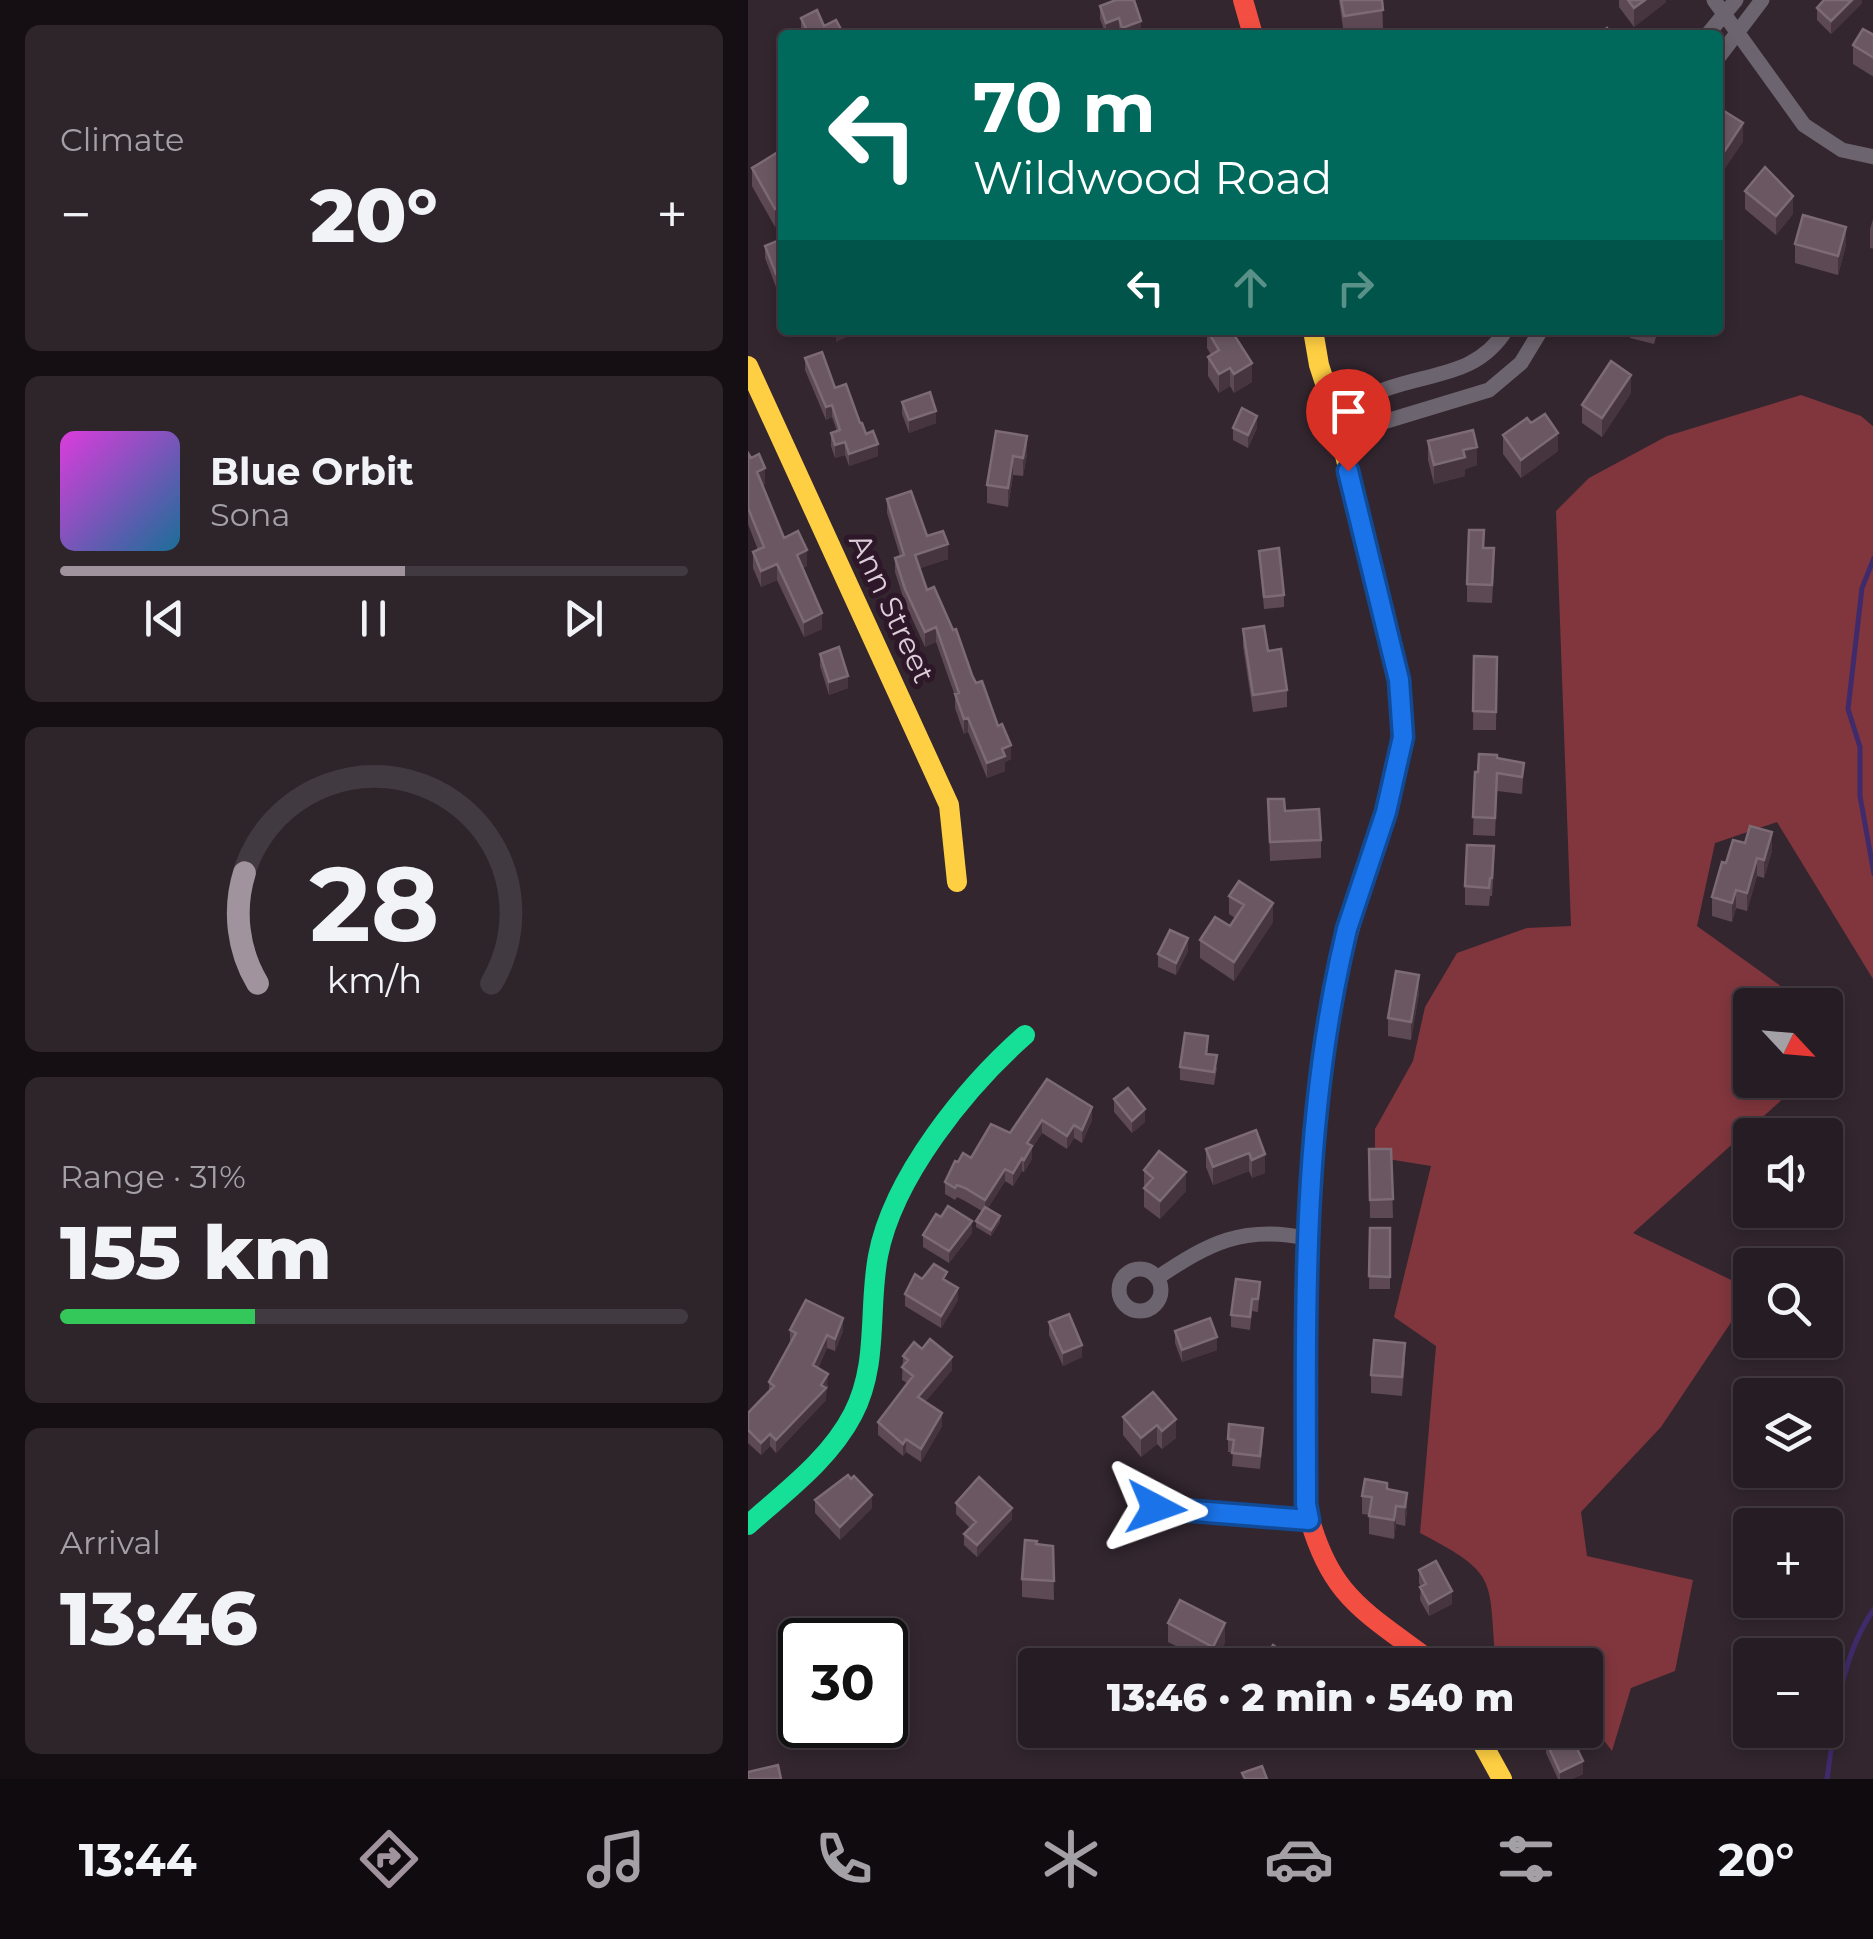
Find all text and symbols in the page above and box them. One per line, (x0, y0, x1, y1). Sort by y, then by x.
text: 70 m (973, 64, 1156, 150)
icon: left (808, 70, 938, 200)
text: Climate (60, 120, 184, 159)
text: Wildwood Road (973, 150, 1332, 205)
text: 20° (310, 169, 438, 261)
text: − (60, 181, 92, 248)
text: + (656, 181, 688, 248)
icon: left (1118, 260, 1173, 315)
icon: ahead (1223, 260, 1278, 315)
icon: right (1328, 260, 1383, 315)
pin (1306, 369, 1391, 472)
icon: arrive (1321, 384, 1376, 439)
text: Blue Orbit (210, 448, 414, 495)
text: Sona (210, 495, 290, 534)
street label: Ann Street (841, 527, 943, 689)
icon: previous (137, 591, 192, 646)
icon: pause (346, 591, 401, 646)
icon: next (556, 591, 611, 646)
text: 28 (309, 840, 439, 967)
text: km/h (326, 958, 422, 1002)
north arrow (1733, 988, 1843, 1098)
map controls (1733, 988, 1843, 1748)
button: sound (1733, 1118, 1843, 1228)
text: Range · 31% (60, 1157, 246, 1196)
text: 155 km (60, 1206, 332, 1298)
button: search (1733, 1248, 1843, 1358)
button: layers (1733, 1378, 1843, 1488)
position arrow (1104, 1456, 1208, 1560)
button: + (1733, 1508, 1843, 1618)
text: Arrival (60, 1523, 161, 1562)
text: 13:46 (60, 1572, 258, 1664)
speed limit sign: 30 (778, 1618, 908, 1748)
button: − (1733, 1638, 1843, 1748)
text: 13:46 · 2 min · 540 m (1107, 1674, 1514, 1721)
icon: directions (354, 1824, 424, 1894)
icon: music (581, 1824, 651, 1894)
icon: phone (809, 1824, 879, 1894)
icon: climate (1036, 1824, 1106, 1894)
icon: car (1264, 1824, 1334, 1894)
icon: filters (1491, 1824, 1561, 1894)
text: 13:44 (79, 1832, 197, 1887)
text: 20° (1718, 1832, 1794, 1887)

